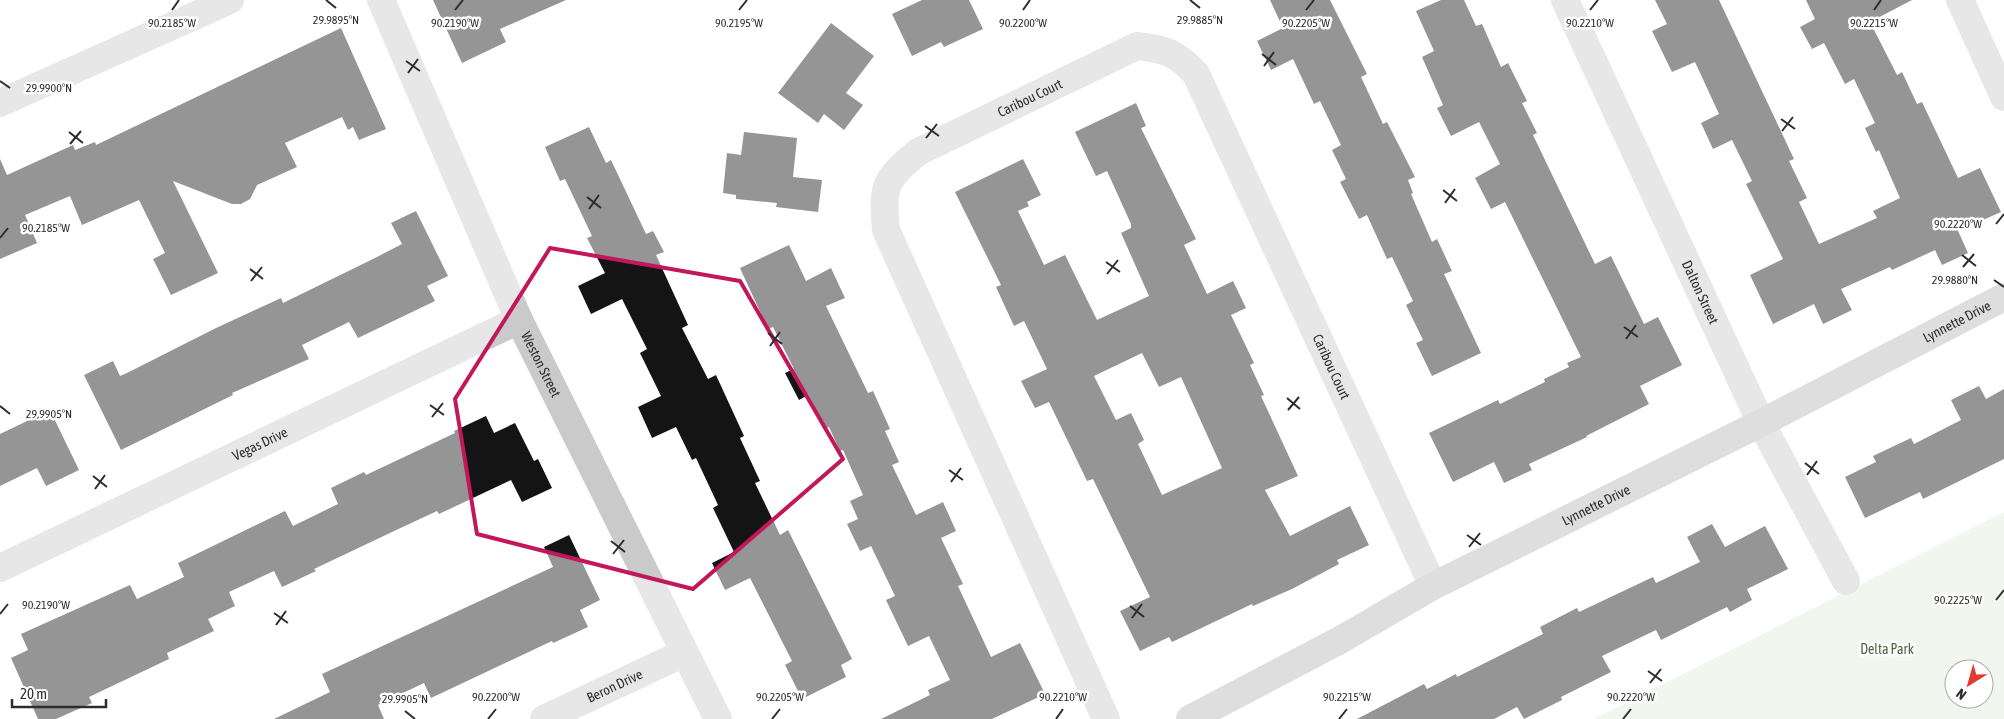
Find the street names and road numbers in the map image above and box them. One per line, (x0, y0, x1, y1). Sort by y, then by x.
street label: Caribou Court (995, 75, 1065, 120)
street label: Dalton Street (1679, 258, 1722, 326)
street label: Lynnette Drive (1920, 297, 1993, 346)
street label: Weston Street (518, 329, 564, 400)
street label: Caribou Court (1310, 332, 1353, 402)
street label: Vegas Drive (230, 424, 290, 464)
street label: Lynnette Drive (1559, 481, 1633, 529)
street label: Beron Drive (584, 666, 645, 706)

